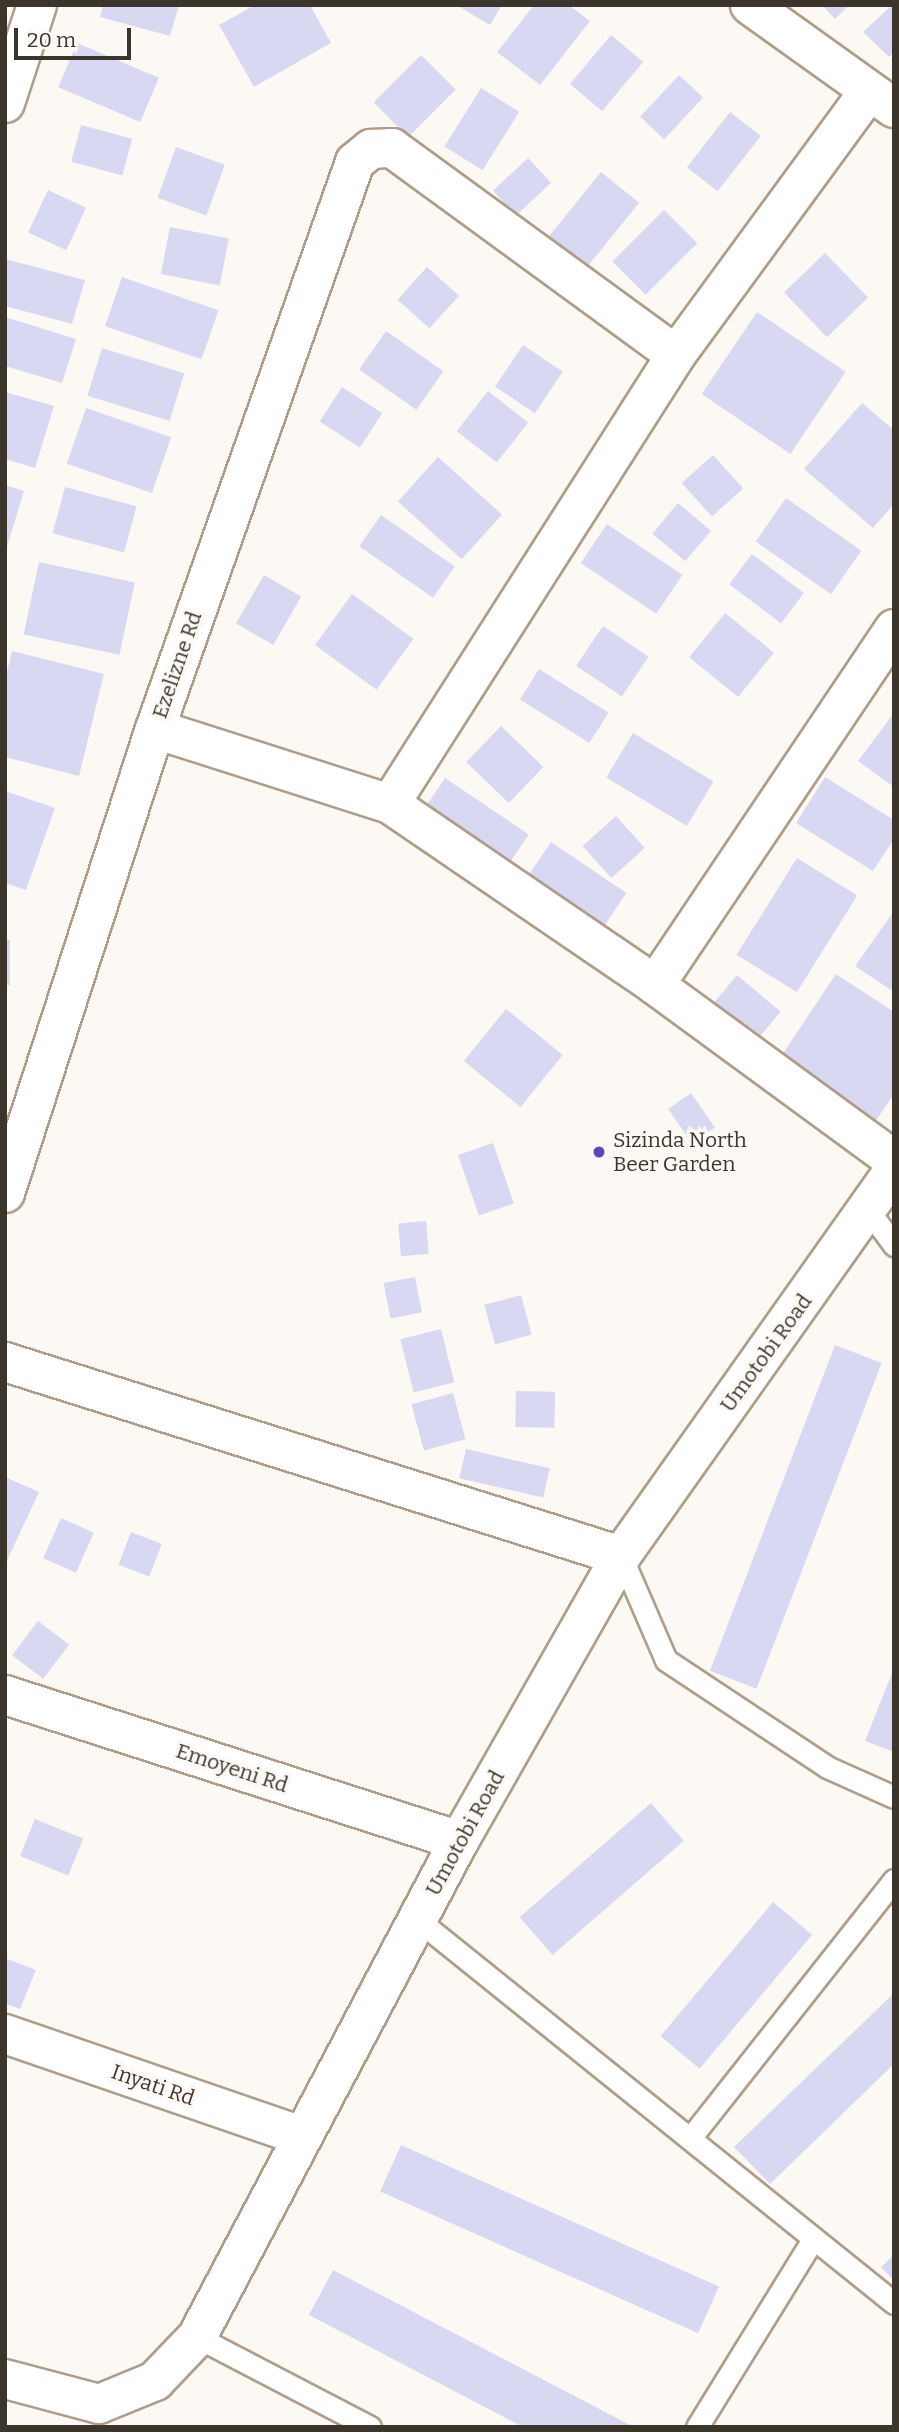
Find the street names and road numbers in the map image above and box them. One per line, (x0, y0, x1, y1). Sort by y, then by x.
street label: Ezelizne Rd (147, 608, 207, 722)
street label: Umotobi Road (715, 1289, 817, 1417)
street label: Emoyeni Rd (173, 1738, 291, 1798)
street label: Umotobi Road (420, 1766, 510, 1900)
street label: Inyati Rd (108, 2059, 198, 2111)

